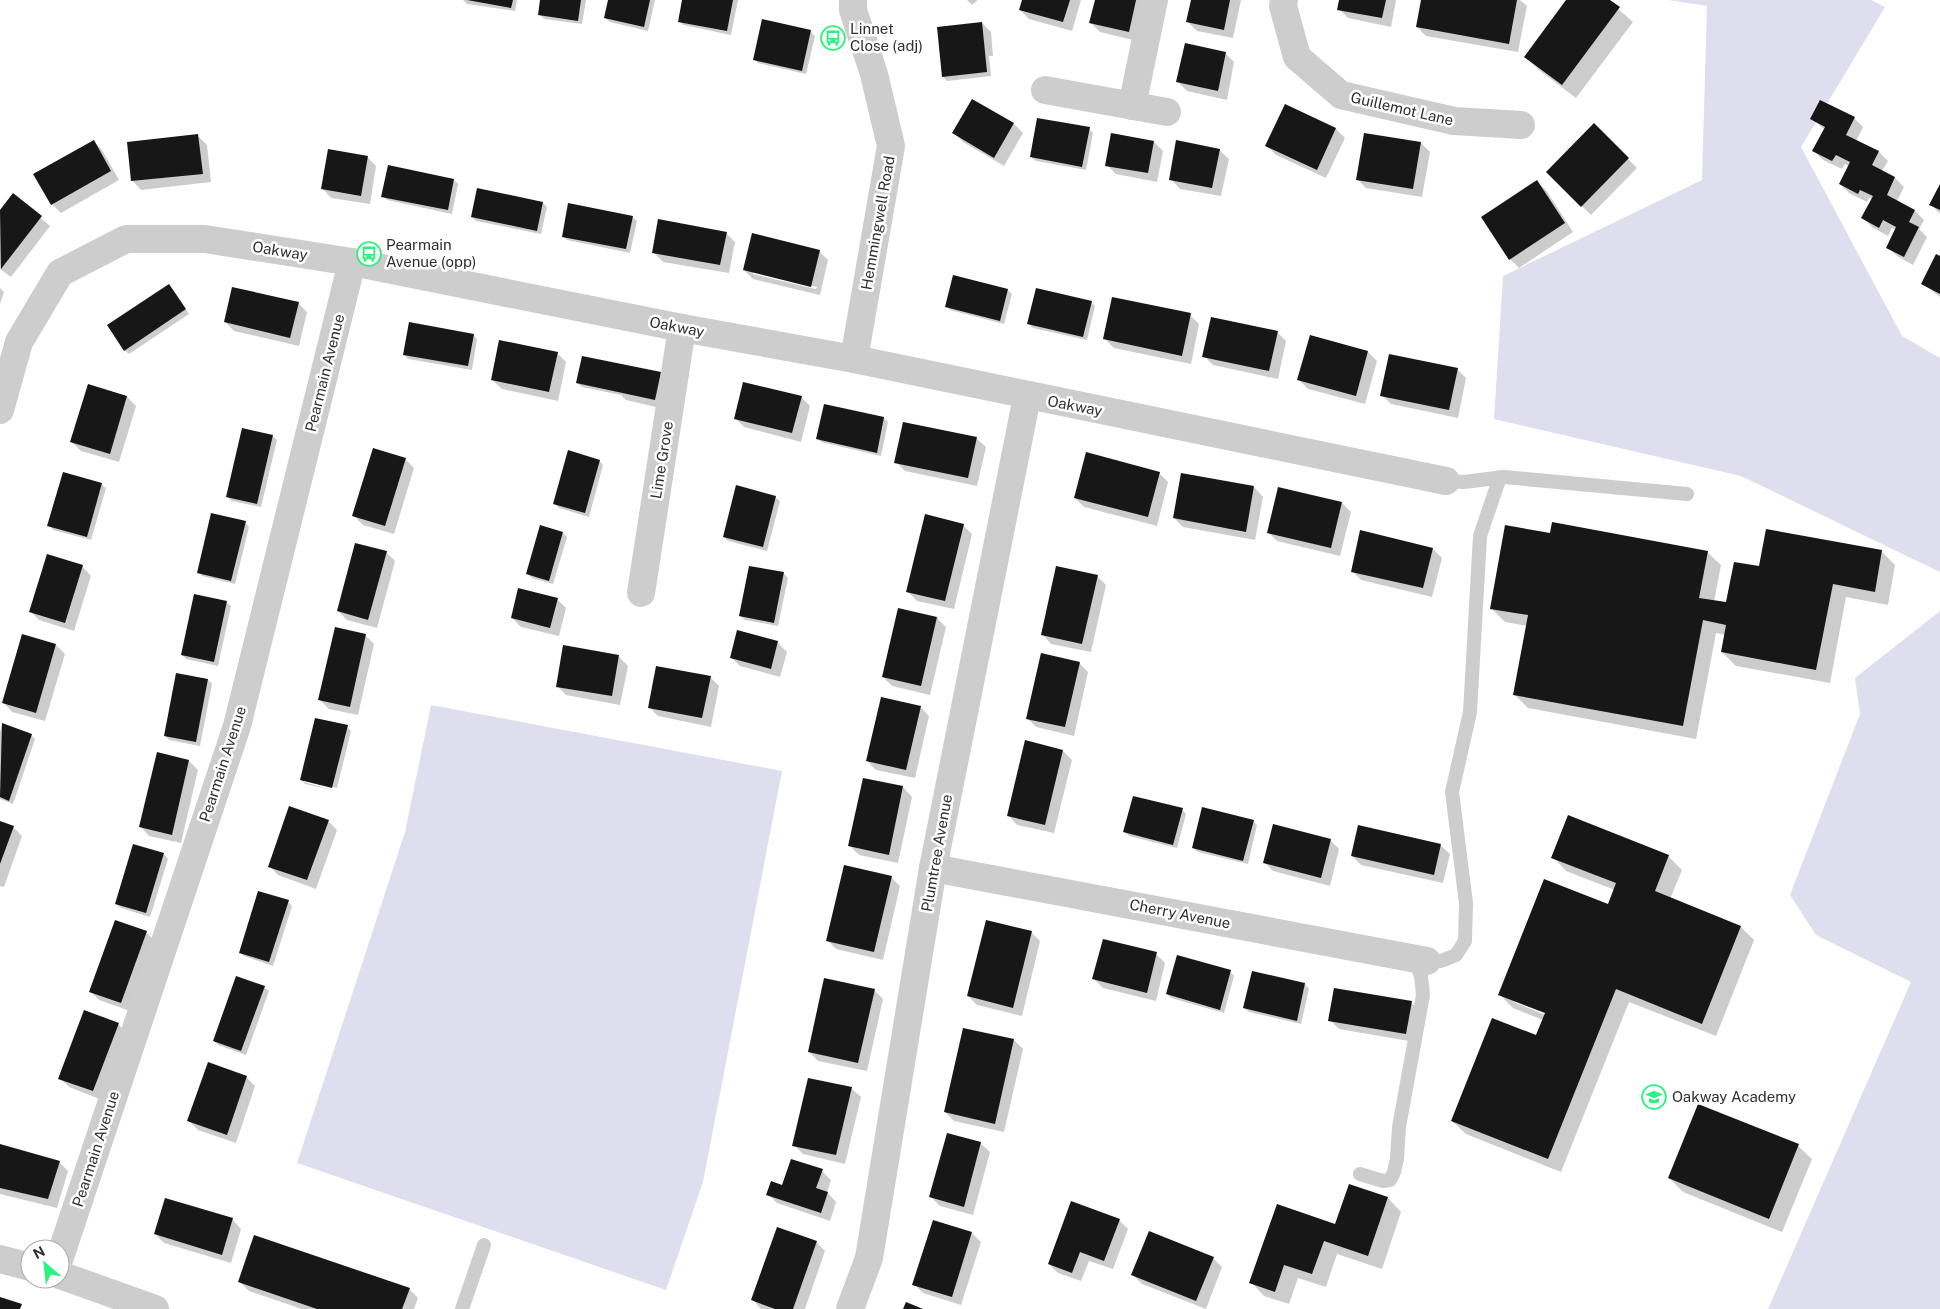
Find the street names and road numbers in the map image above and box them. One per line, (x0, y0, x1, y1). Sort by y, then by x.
street label: Guillemot Lane (1349, 88, 1455, 129)
street label: Hemmingwell Road (857, 155, 898, 291)
street label: Oakway (251, 238, 309, 263)
street label: Pearmain Avenue (302, 312, 347, 434)
street label: Oakway (648, 313, 706, 340)
street label: Oakway (1046, 392, 1104, 419)
street label: Lime Grove (647, 420, 676, 500)
street label: Pearmain Avenue (196, 704, 249, 824)
street label: Plumtree Avenue (918, 793, 955, 913)
street label: Cherry Avenue (1128, 895, 1232, 932)
street label: Pearmain Avenue (69, 1089, 122, 1209)

